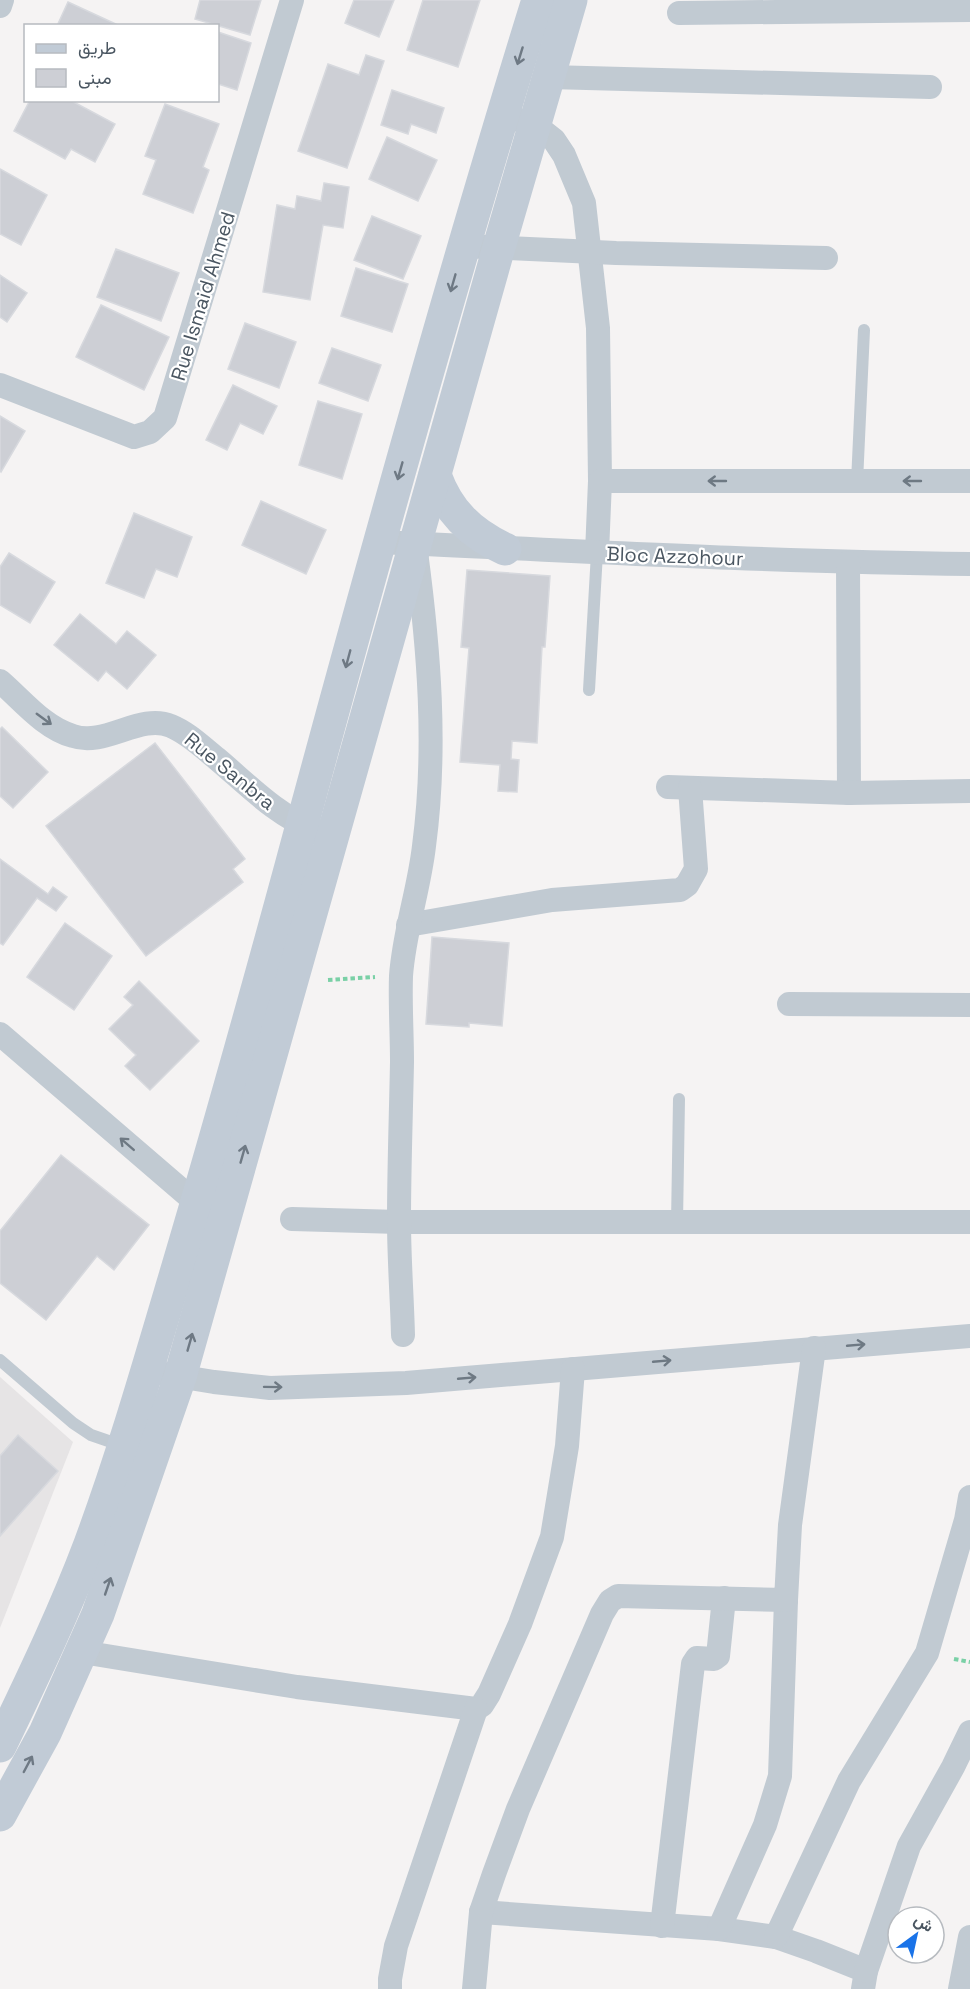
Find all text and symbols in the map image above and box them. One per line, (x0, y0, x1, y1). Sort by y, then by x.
legend (24, 24, 219, 102)
text: طريق (78, 36, 116, 59)
one-way arrow (514, 46, 525, 65)
text: مبنى (78, 66, 112, 89)
street label: Rue Ismaid Ahmed (165, 208, 241, 384)
one-way arrow (447, 273, 458, 292)
one-way arrow (394, 461, 405, 480)
one-way arrow (707, 475, 727, 487)
one-way arrow (902, 475, 922, 487)
street label: Bloc Azzohour (606, 541, 744, 571)
one-way arrow (341, 649, 353, 668)
one-way arrow (35, 713, 51, 726)
street label: Rue Sanbra (179, 726, 281, 816)
one-way arrow (119, 1137, 135, 1150)
one-way arrow (238, 1145, 249, 1164)
one-way arrow (184, 1332, 196, 1351)
one-way arrow (845, 1339, 865, 1350)
one-way arrow (651, 1355, 671, 1366)
one-way arrow (457, 1372, 477, 1383)
one-way arrow (262, 1381, 282, 1393)
one-way arrow (103, 1577, 114, 1596)
one-way arrow (22, 1756, 34, 1773)
north arrow (886, 1905, 946, 1965)
text: ش (910, 1909, 938, 1937)

